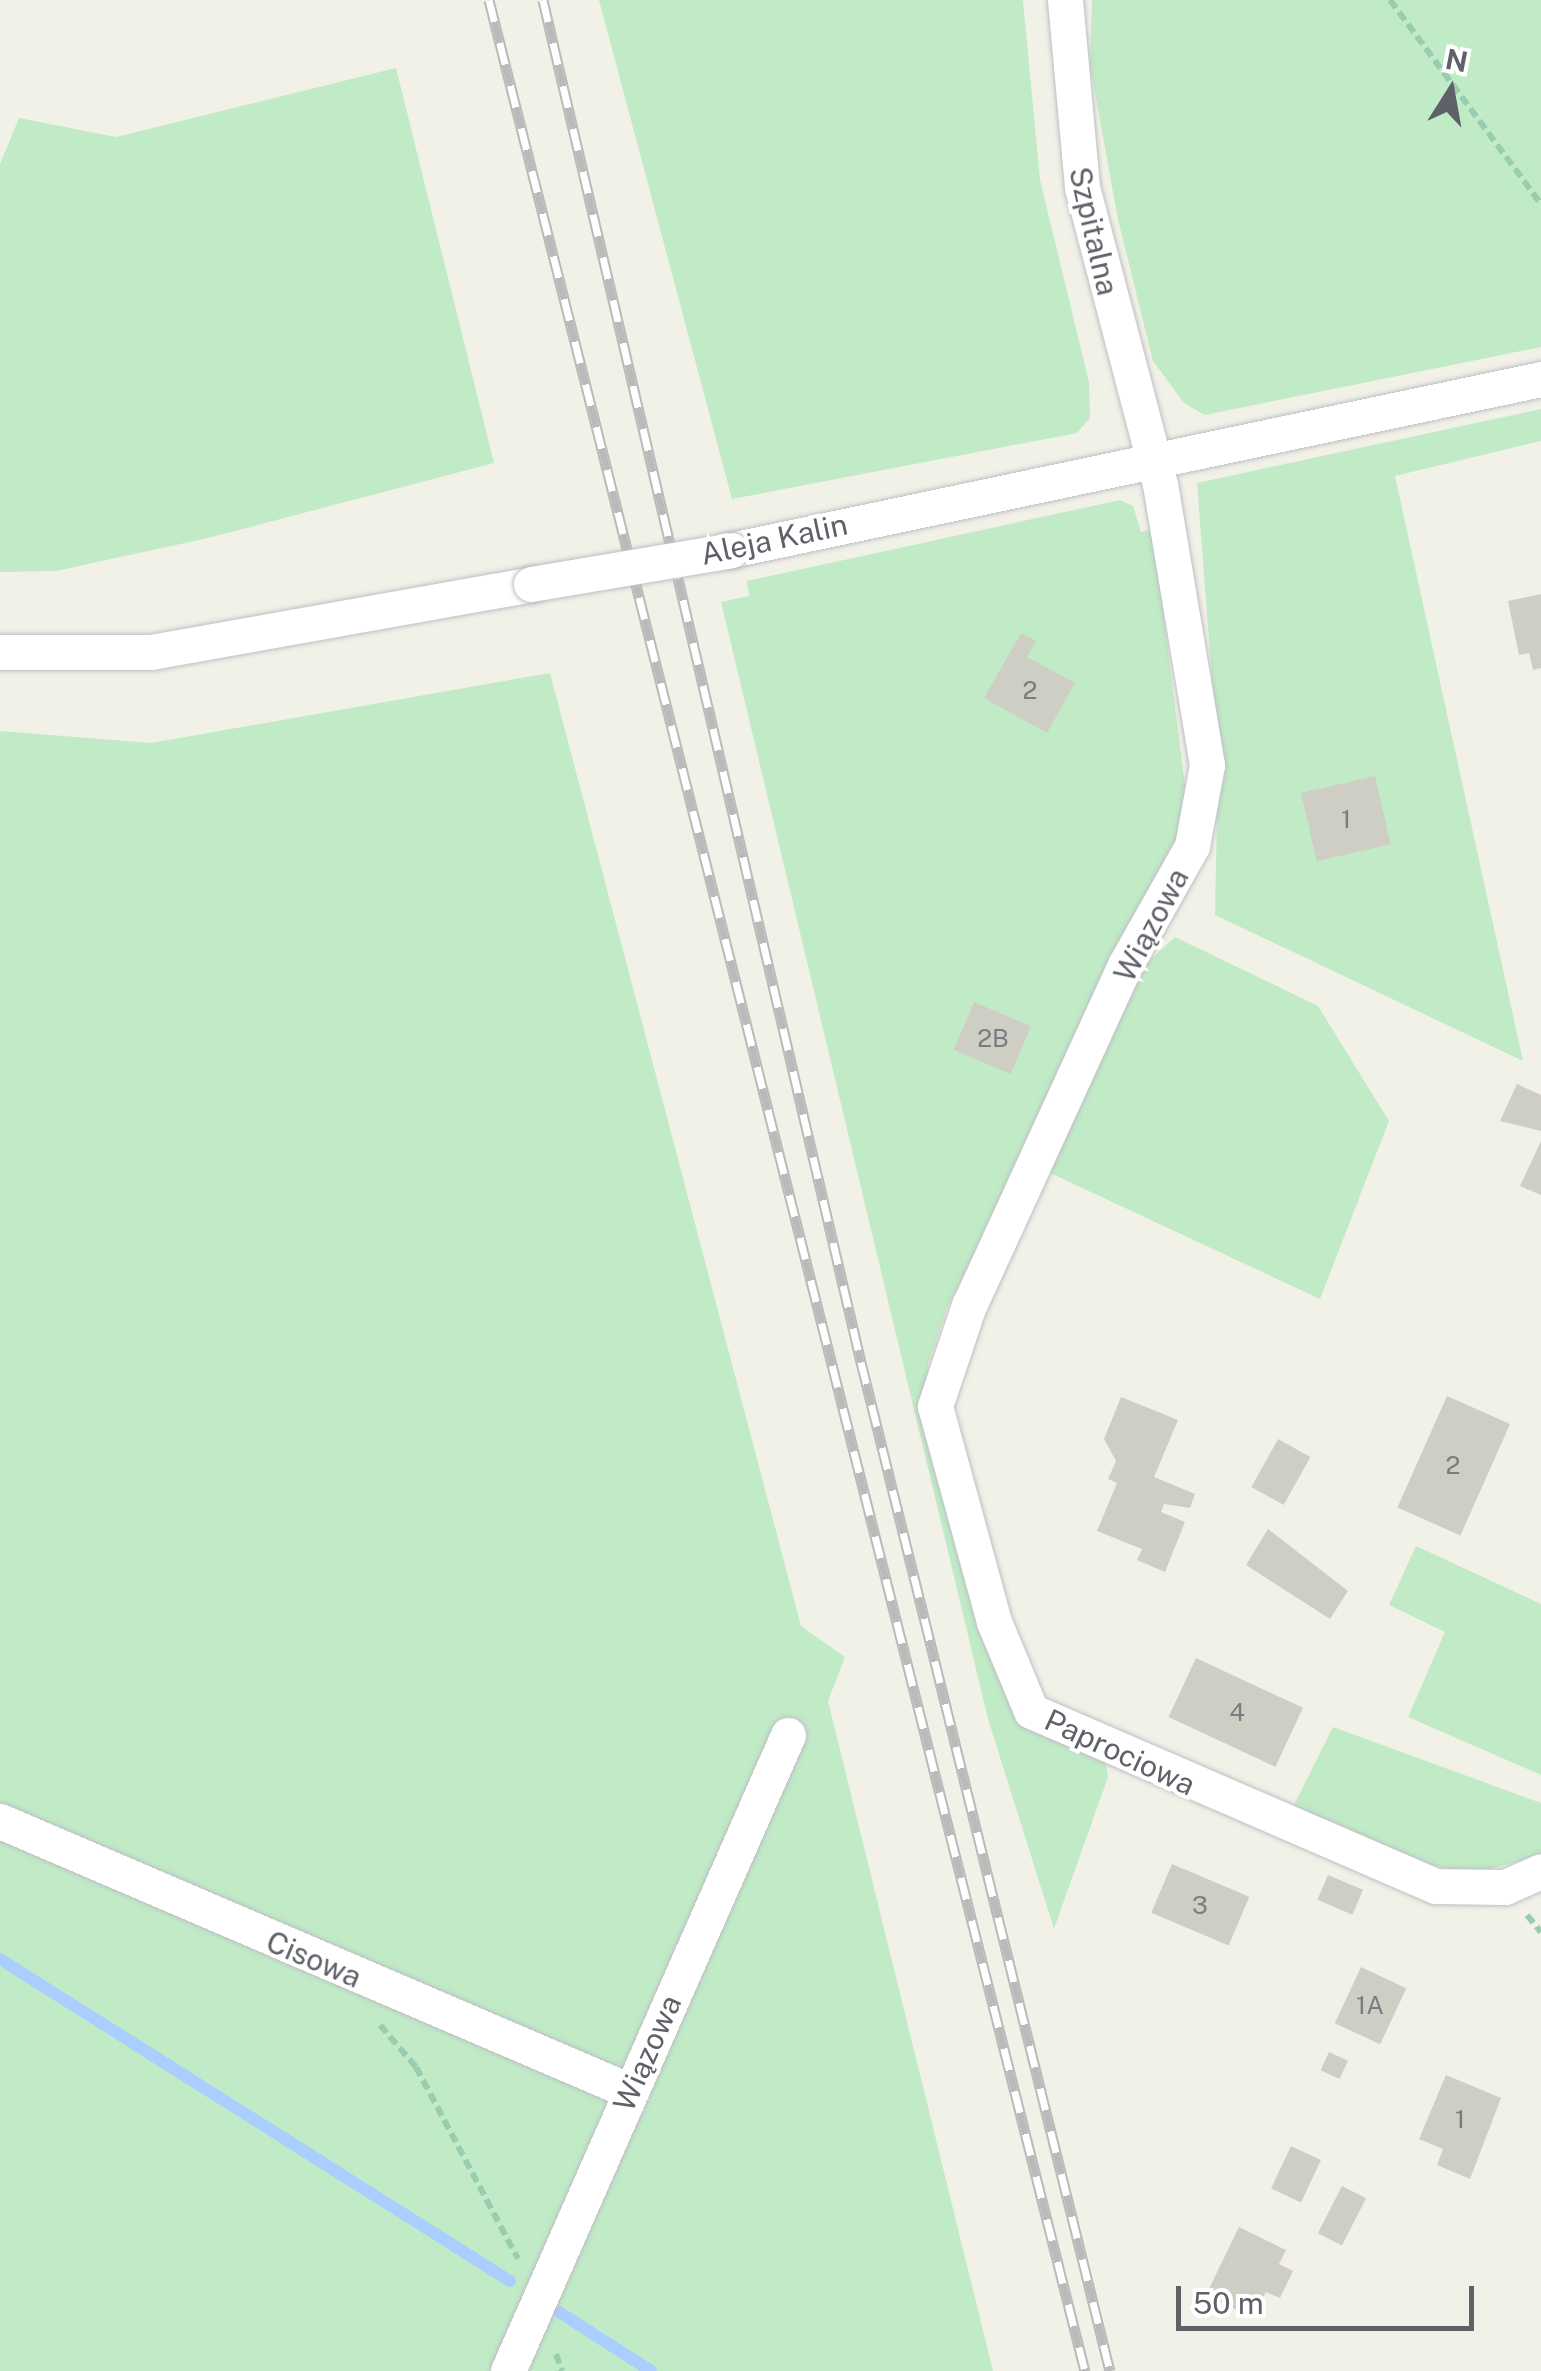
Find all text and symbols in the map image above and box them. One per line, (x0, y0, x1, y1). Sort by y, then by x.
north arrow (1401, 40, 1501, 140)
text: N (1443, 42, 1471, 78)
street label: Szpitalna (1062, 163, 1126, 299)
street label: Aleja Kalin (697, 506, 851, 572)
house number: 2 (1023, 675, 1037, 705)
house number: 1 (1341, 804, 1351, 834)
street label: Wiązowa (1106, 862, 1196, 988)
house number: 2B (977, 1023, 1009, 1053)
house number: 2 (1446, 1450, 1460, 1480)
house number: 4 (1229, 1697, 1245, 1727)
street label: Paprociowa (1039, 1702, 1201, 1802)
house number: 3 (1192, 1890, 1208, 1920)
street label: Cisowa (261, 1923, 367, 1995)
street label: Wiązowa (605, 1989, 689, 2117)
house number: 1A (1356, 1990, 1384, 2020)
house number: 1 (1455, 2104, 1465, 2134)
scale bar (1181, 2266, 1478, 2328)
text: 50 m (1193, 2285, 1264, 2321)

